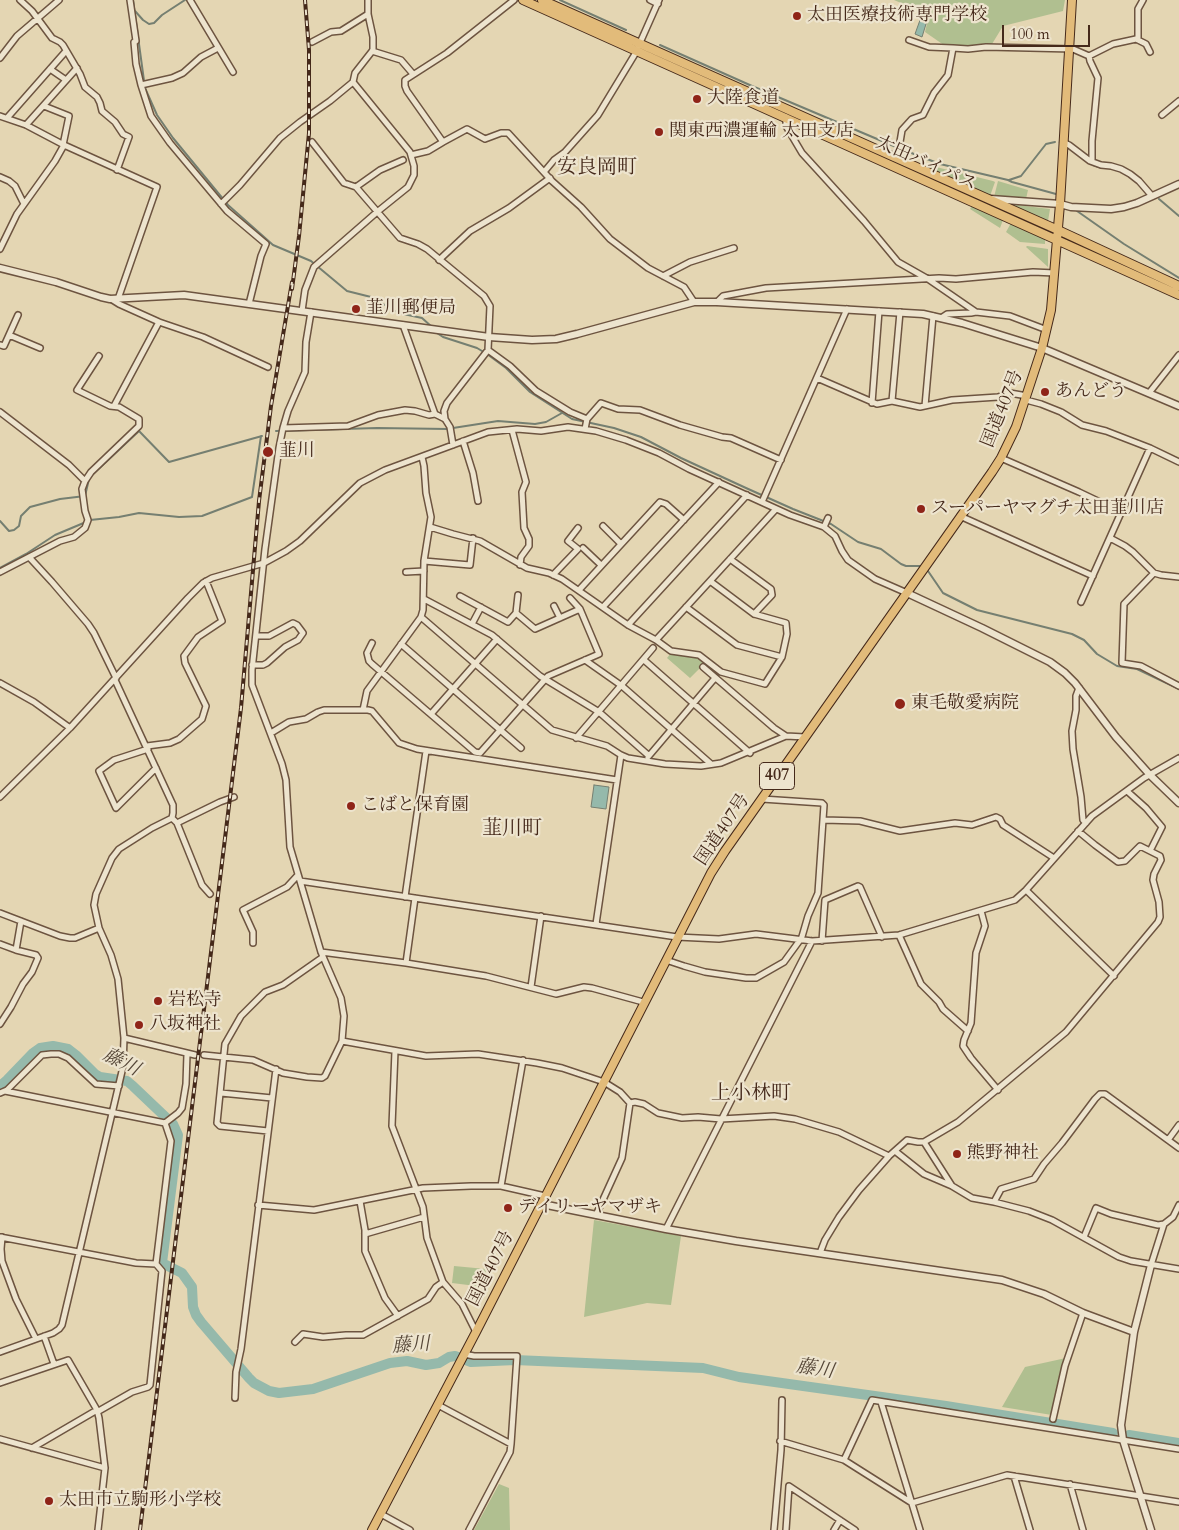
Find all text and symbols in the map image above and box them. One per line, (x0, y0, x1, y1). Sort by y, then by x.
place label: 太田医療技術専門学校 (807, 5, 987, 27)
marker: 太田医療技術専門学校 (791, 10, 803, 22)
scale bar (1004, 15, 1092, 47)
text: 100 m (1010, 24, 1050, 44)
place label: 大陸食道 (707, 88, 779, 110)
marker: 大陸食道 (691, 93, 703, 105)
place label: 関東西濃運輸 太田支店 (669, 121, 854, 143)
marker: 関東西濃運輸 太田支店 (653, 126, 665, 138)
street label: 太田バイパス (872, 132, 980, 196)
district label: 安良岡町 (557, 156, 637, 180)
place label: 韮川郵便局 (366, 298, 456, 320)
marker: 韮川郵便局 (350, 303, 362, 315)
street label: 国道407号 (978, 367, 1028, 451)
place label: あんどう (1055, 381, 1127, 403)
marker: あんどう (1039, 386, 1051, 398)
place label: 韮川 (279, 441, 315, 463)
marker: 韮川 (261, 445, 275, 459)
place label: スーパーヤマグチ太田韮川店 (931, 498, 1164, 520)
marker: スーパーヤマグチ太田韮川店 (915, 503, 927, 515)
place label: 東毛敬愛病院 (911, 693, 1019, 715)
marker: 東毛敬愛病院 (893, 697, 907, 711)
road number: 407 (760, 762, 794, 789)
street label: 国道407号 (691, 790, 755, 870)
place label: こばと保育園 (361, 795, 469, 817)
marker: こばと保育園 (345, 800, 357, 812)
district label: 韮川町 (482, 817, 542, 841)
place label: 岩松寺 (168, 990, 222, 1012)
marker: 岩松寺 (152, 995, 164, 1007)
place label: 八坂神社 (149, 1014, 221, 1036)
marker: 八坂神社 (133, 1019, 145, 1031)
water label: 藤川 (99, 1044, 143, 1082)
district label: 上小林町 (711, 1082, 791, 1106)
place label: 熊野神社 (967, 1143, 1039, 1165)
marker: 熊野神社 (951, 1148, 963, 1160)
place label: デイリーヤマザキ (518, 1197, 662, 1219)
marker: デイリーヤマザキ (502, 1202, 514, 1214)
street label: 国道407号 (463, 1228, 519, 1310)
water label: 藤川 (391, 1333, 431, 1359)
water label: 藤川 (794, 1356, 836, 1384)
place label: 太田市立駒形小学校 (59, 1490, 221, 1512)
marker: 太田市立駒形小学校 (43, 1495, 55, 1507)

